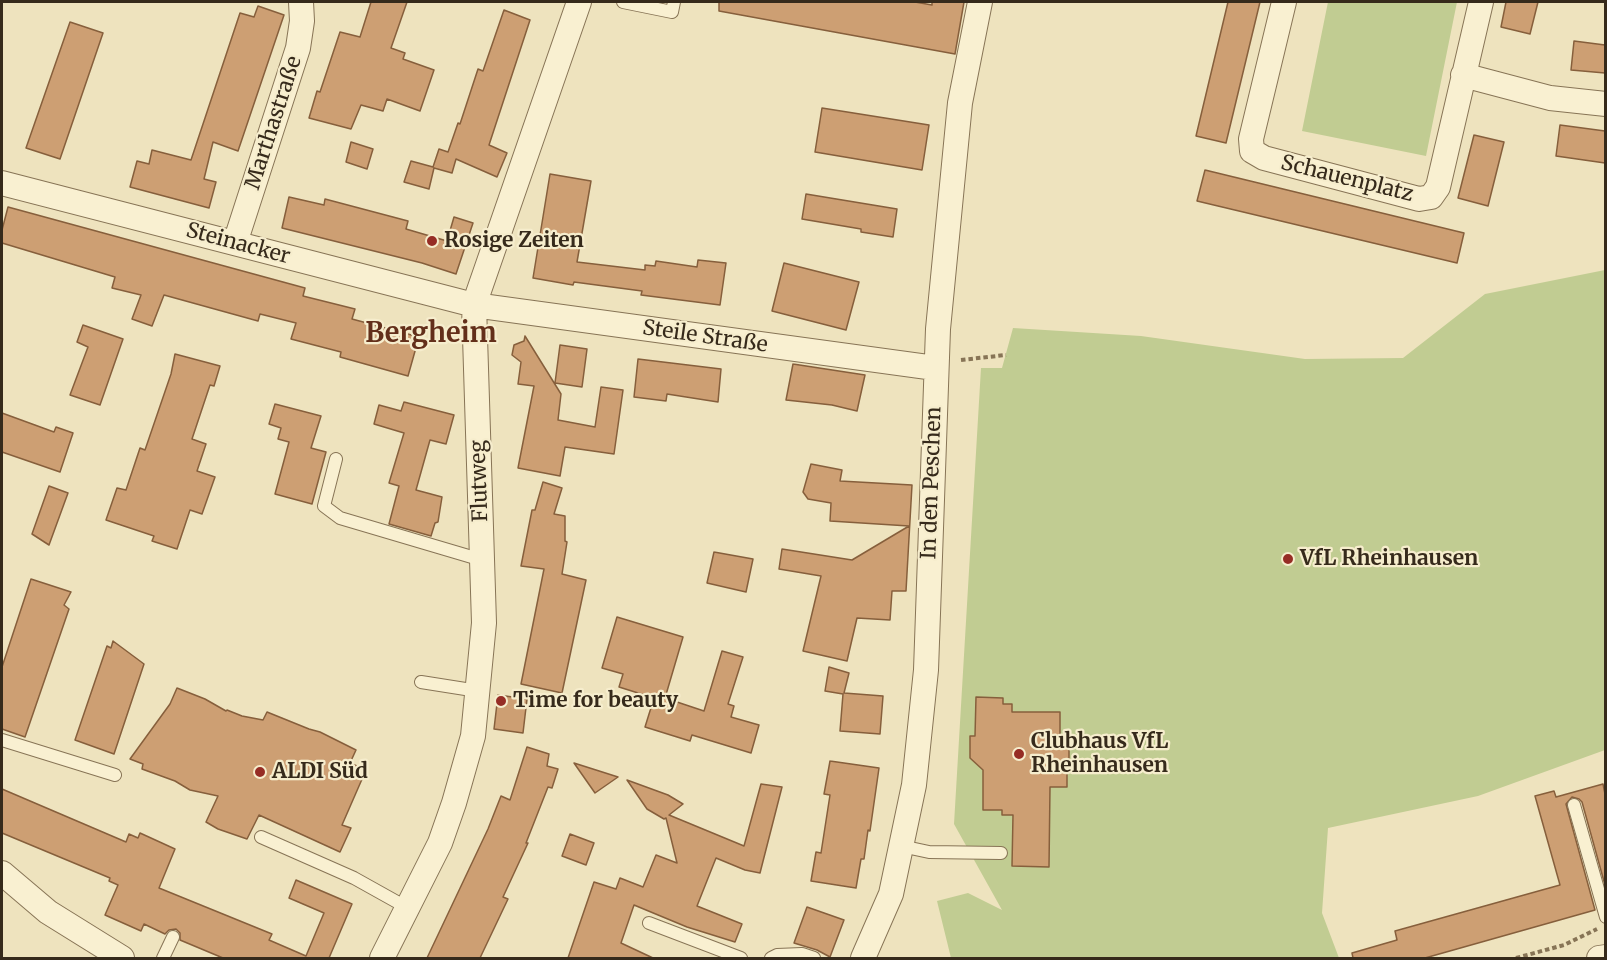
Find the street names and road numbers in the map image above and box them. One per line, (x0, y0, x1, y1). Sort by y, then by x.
street label: Marthastraße (241, 53, 307, 193)
street label: Schauenplatz (1278, 150, 1416, 208)
street label: Steinacker (183, 218, 293, 270)
street label: Steile Straße (641, 316, 769, 358)
street label: In den Peschen (917, 406, 947, 560)
street label: Flutweg (466, 440, 494, 522)

